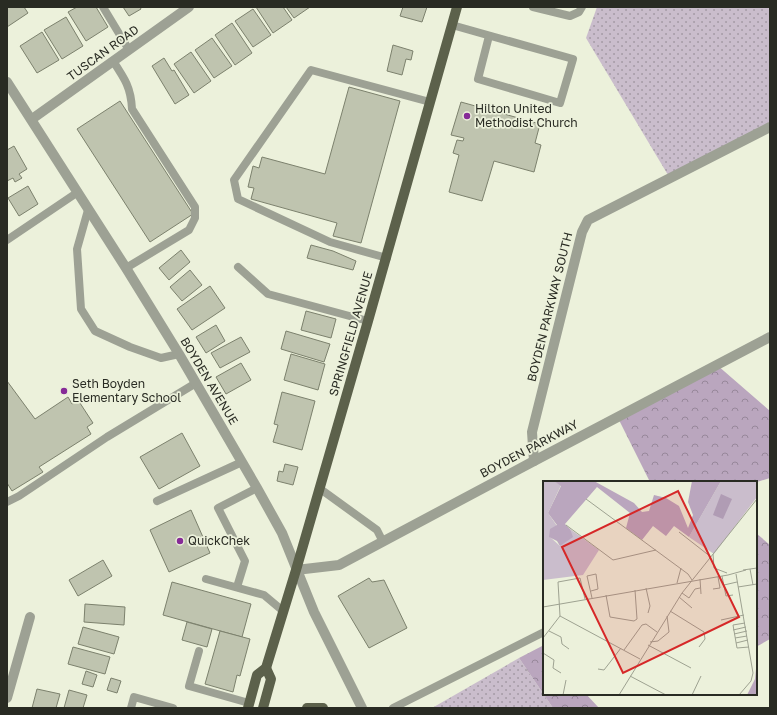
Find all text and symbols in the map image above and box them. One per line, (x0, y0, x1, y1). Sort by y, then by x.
street label: TUSCAN ROAD (64, 21, 142, 84)
place label: Hilton United Methodist Church (475, 101, 578, 130)
marker: Hilton United Methodist Church (462, 111, 472, 121)
street label: BOYDEN PARKWAY SOUTH (524, 230, 575, 383)
street label: SPRINGFIELD AVENUE (326, 270, 376, 398)
street label: BOYDEN AVENUE (177, 334, 241, 427)
place label: Seth Boyden Elementary School (72, 376, 181, 405)
marker: Seth Boyden Elementary School (59, 386, 69, 396)
street label: BOYDEN PARKWAY (477, 416, 581, 481)
inset map (543, 481, 757, 695)
place label: QuickChek (188, 533, 250, 548)
marker: QuickChek (175, 536, 185, 546)

